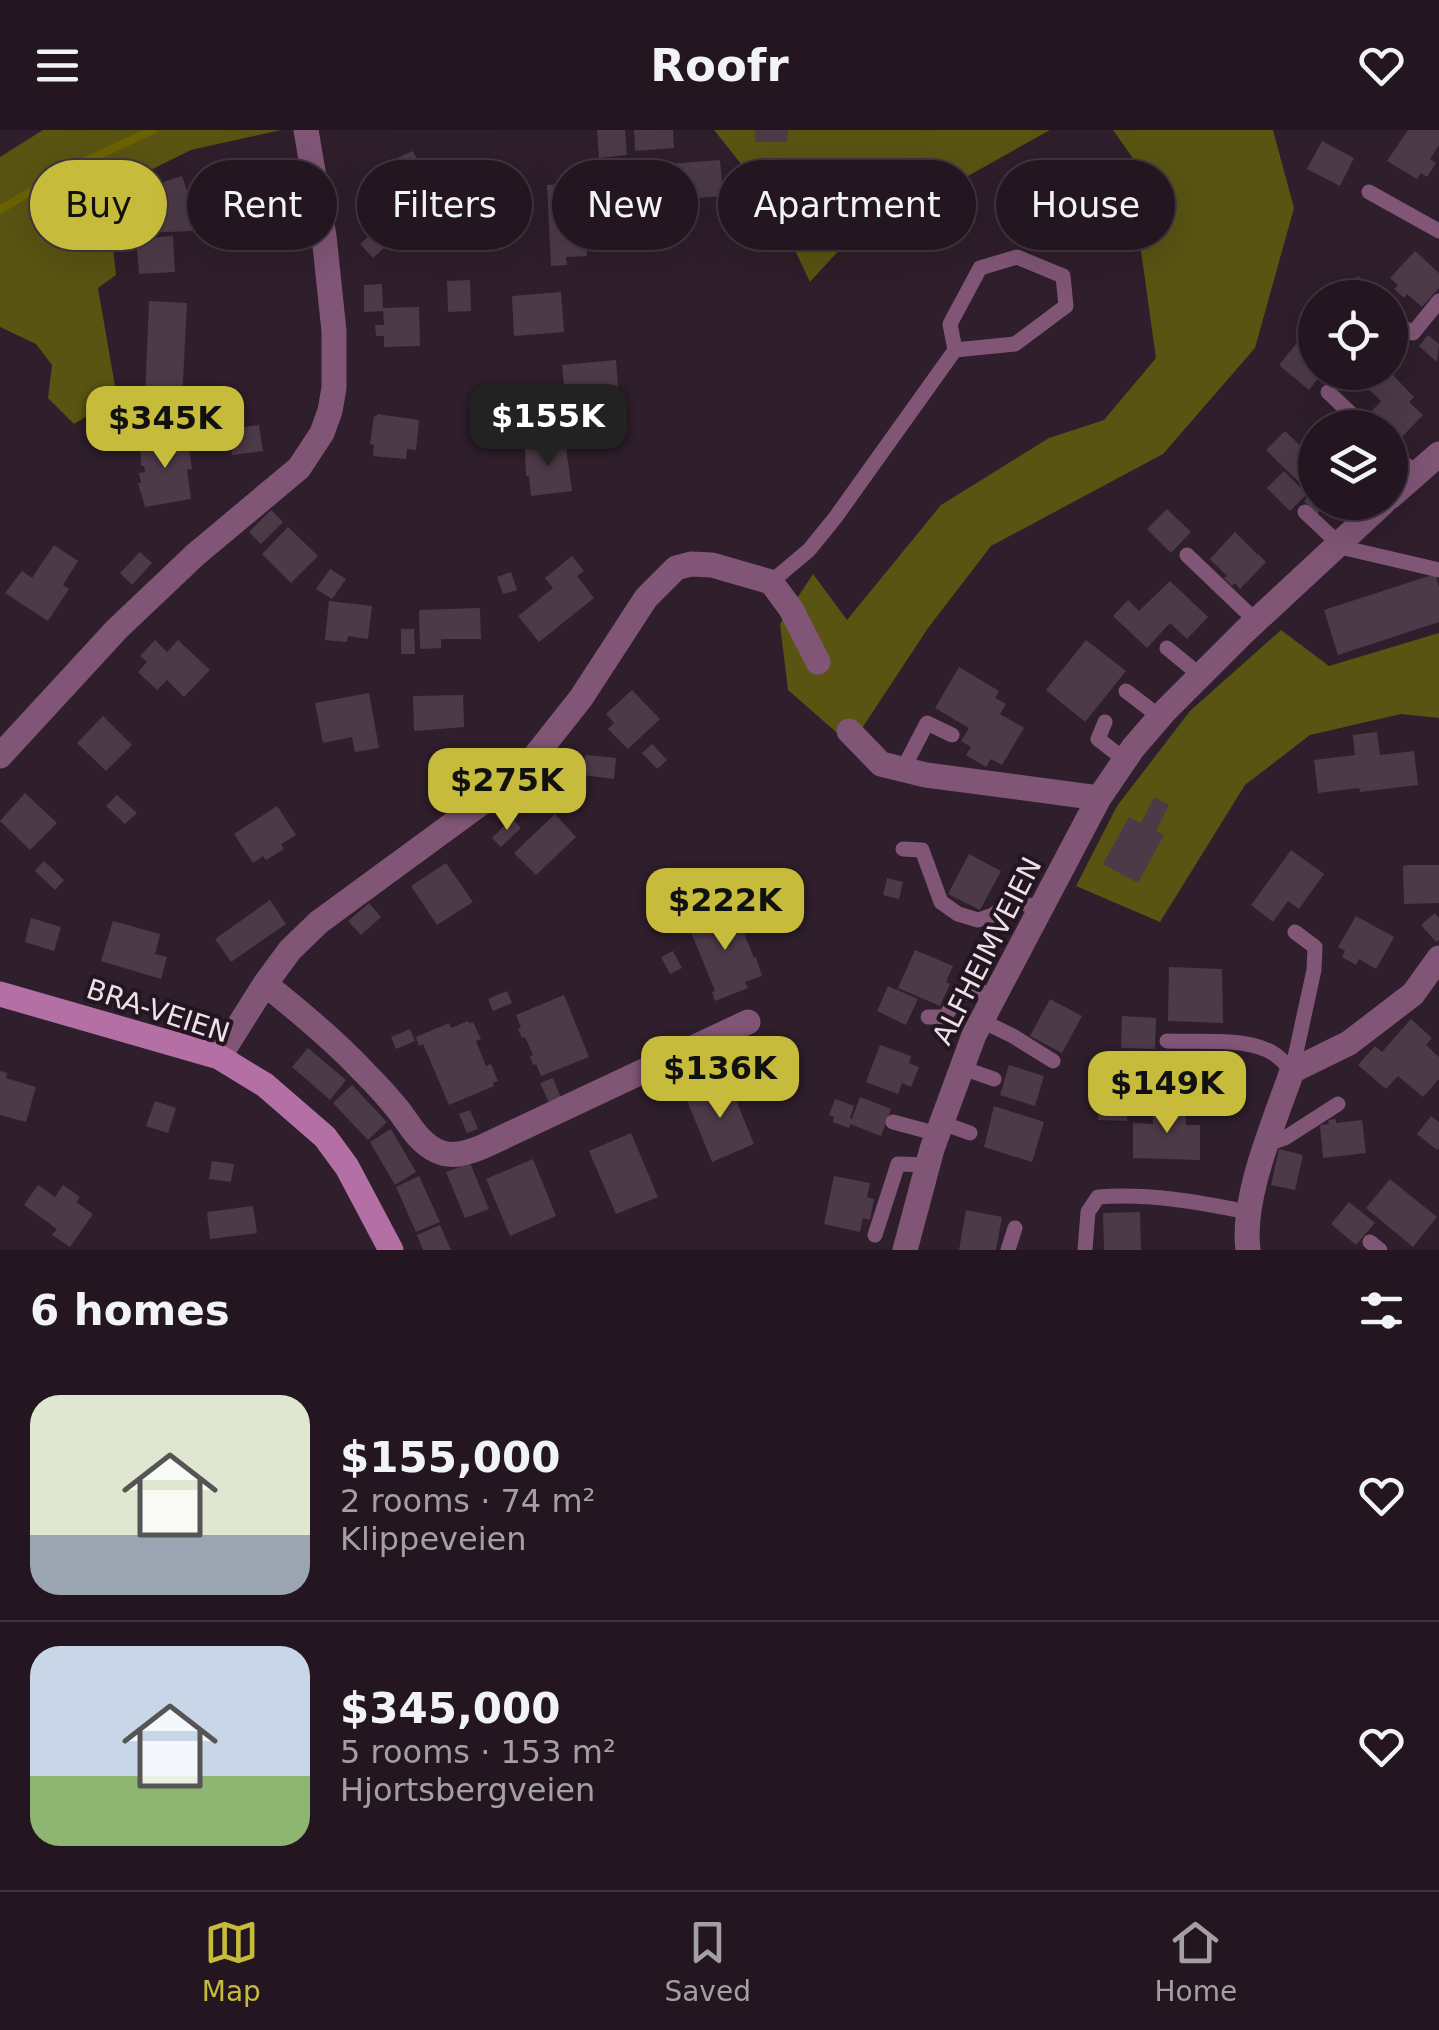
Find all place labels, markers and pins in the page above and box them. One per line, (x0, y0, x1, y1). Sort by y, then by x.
pin: $155K (478, 384, 618, 469)
pin: $345K (95, 386, 235, 471)
pin: $275K (437, 748, 577, 833)
pin: $222K (655, 868, 795, 953)
pin: $136K (650, 1036, 790, 1121)
pin: $149K (1097, 1051, 1237, 1136)

